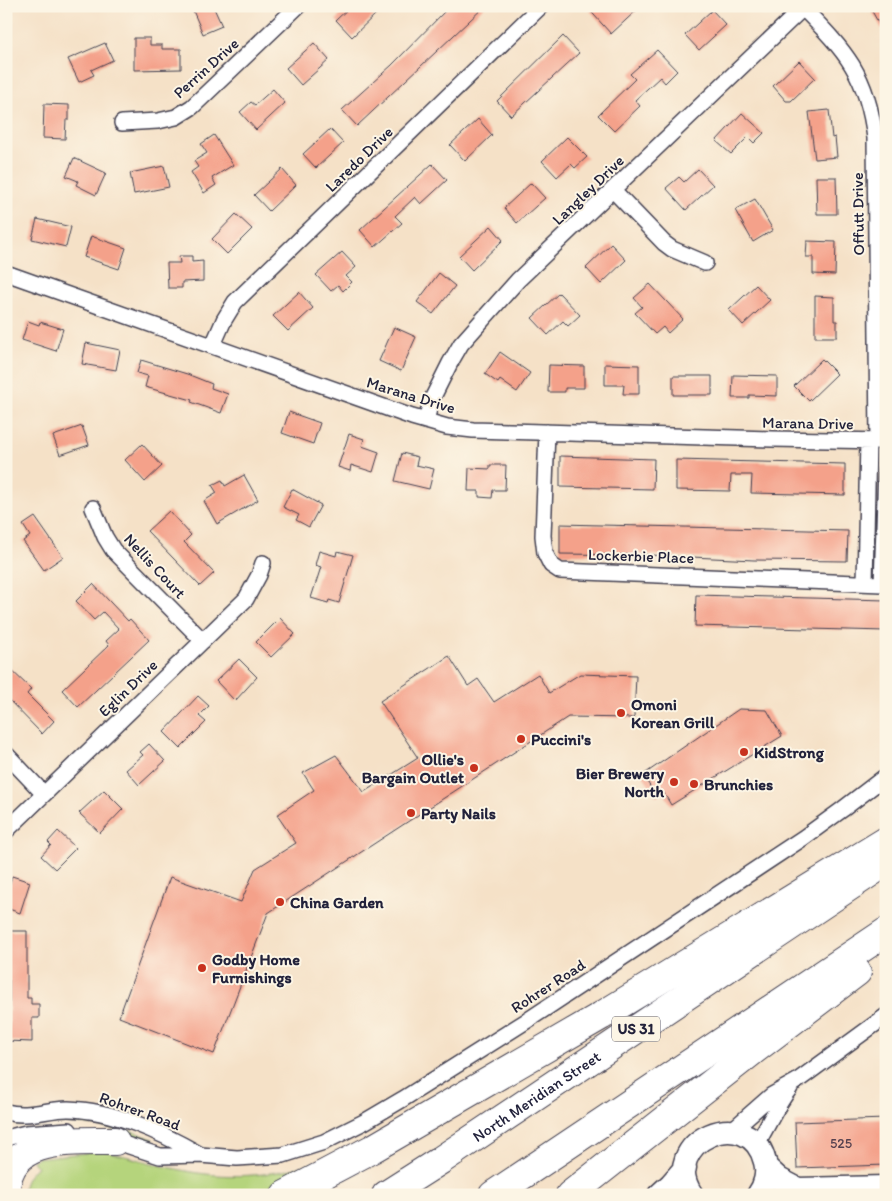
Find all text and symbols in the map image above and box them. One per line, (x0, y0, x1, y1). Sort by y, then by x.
street label: Perrin Drive (169, 34, 243, 102)
street label: Laredo Drive (321, 122, 397, 196)
street label: Langley Drive (548, 151, 628, 229)
street label: Offutt Drive (848, 172, 868, 256)
street label: Marana Drive (364, 373, 458, 417)
street label: Marana Drive (762, 413, 854, 433)
street label: Nellis Court (120, 530, 190, 602)
street label: Lockerbie Place (588, 545, 695, 567)
street label: Eglin Drive (95, 655, 162, 721)
place label: Omoni Korean Grill (631, 695, 715, 732)
marker: Omoni Korean Grill (615, 707, 627, 719)
place label: Puccini's (531, 730, 591, 749)
marker: Puccini's (515, 733, 527, 745)
place label: KidStrong (754, 743, 825, 763)
marker: KidStrong (738, 746, 750, 758)
place label: Ollie's Bargain Outlet (362, 750, 464, 788)
marker: Ollie's Bargain Outlet (468, 762, 480, 774)
place label: Bier Brewery North (576, 764, 664, 801)
place label: Brunchies (704, 775, 773, 794)
marker: Bier Brewery North (668, 776, 680, 788)
marker: Brunchies (688, 778, 700, 790)
place label: Party Nails (421, 804, 496, 824)
marker: Party Nails (405, 807, 417, 819)
place label: China Garden (290, 893, 384, 912)
marker: China Garden (274, 896, 286, 908)
place label: Godby Home Furnishings (212, 950, 300, 988)
street label: Rohrer Road (507, 955, 589, 1017)
marker: Godby Home Furnishings (196, 962, 208, 974)
road number: US 31 (612, 1016, 660, 1042)
street label: North Meridian Street (469, 1046, 604, 1146)
street label: Rohrer Road (97, 1088, 183, 1135)
house number: 525 (830, 1135, 852, 1152)

